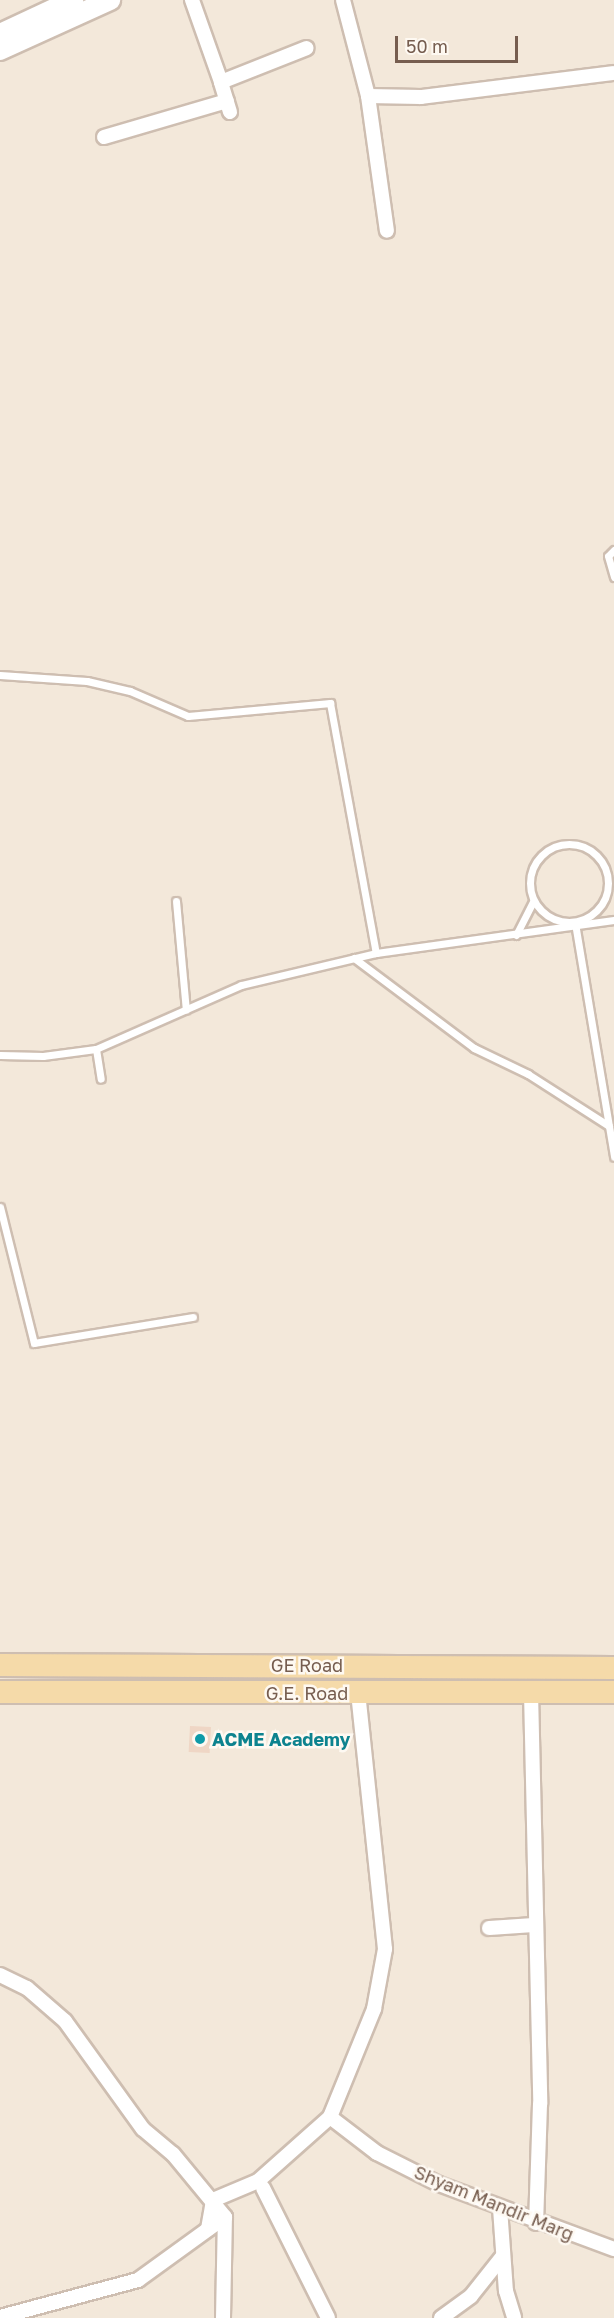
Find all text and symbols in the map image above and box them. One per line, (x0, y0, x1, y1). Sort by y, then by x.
scale bar (398, 24, 521, 62)
text: 50 m (406, 35, 448, 57)
street label: GE Road (271, 1654, 343, 1676)
street label: G.E. Road (266, 1682, 348, 1704)
place label: ACME Academy (212, 1728, 350, 1750)
marker: ACME Academy (193, 1732, 207, 1746)
street label: Shyam Mandir Marg (411, 2161, 577, 2245)

